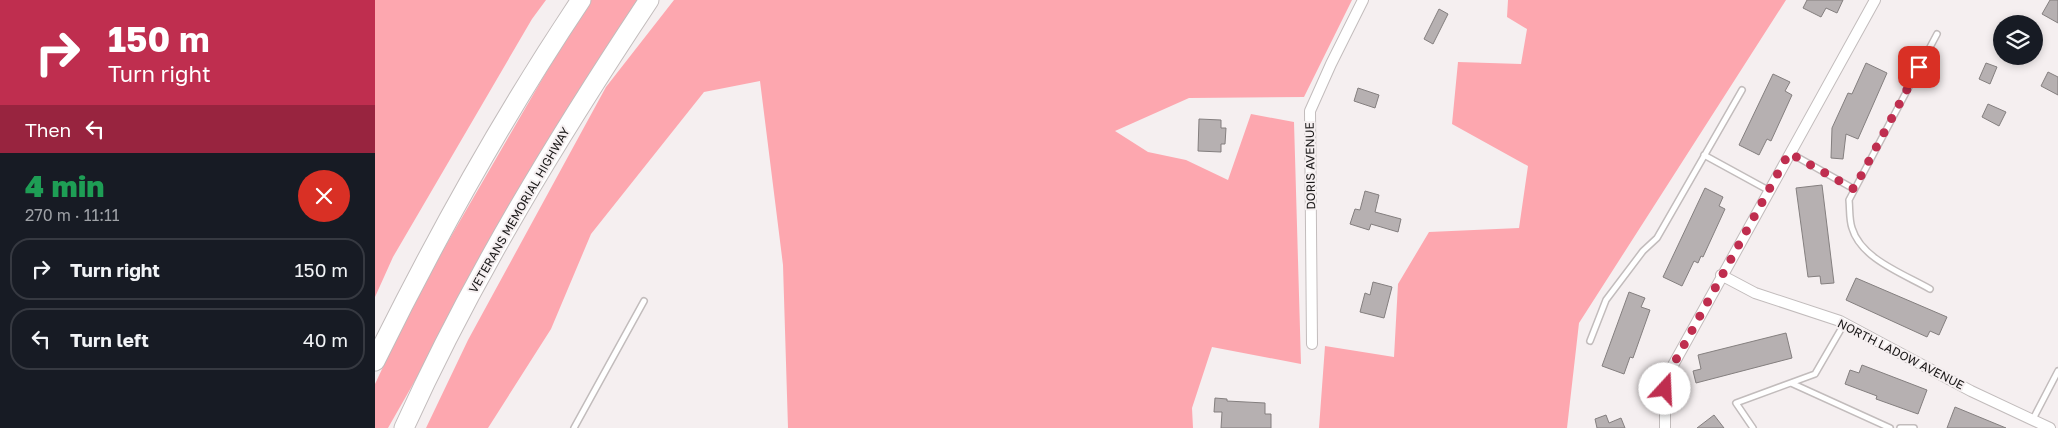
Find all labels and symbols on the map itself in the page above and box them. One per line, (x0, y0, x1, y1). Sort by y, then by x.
pin (1898, 46, 1940, 88)
street label: DORIS AVENUE (1302, 122, 1318, 210)
street label: VETERANS MEMORIAL HIGHWAY (465, 124, 573, 295)
street label: NORTH LADOW AVENUE (1835, 316, 1967, 392)
position arrow (1638, 362, 1690, 414)

